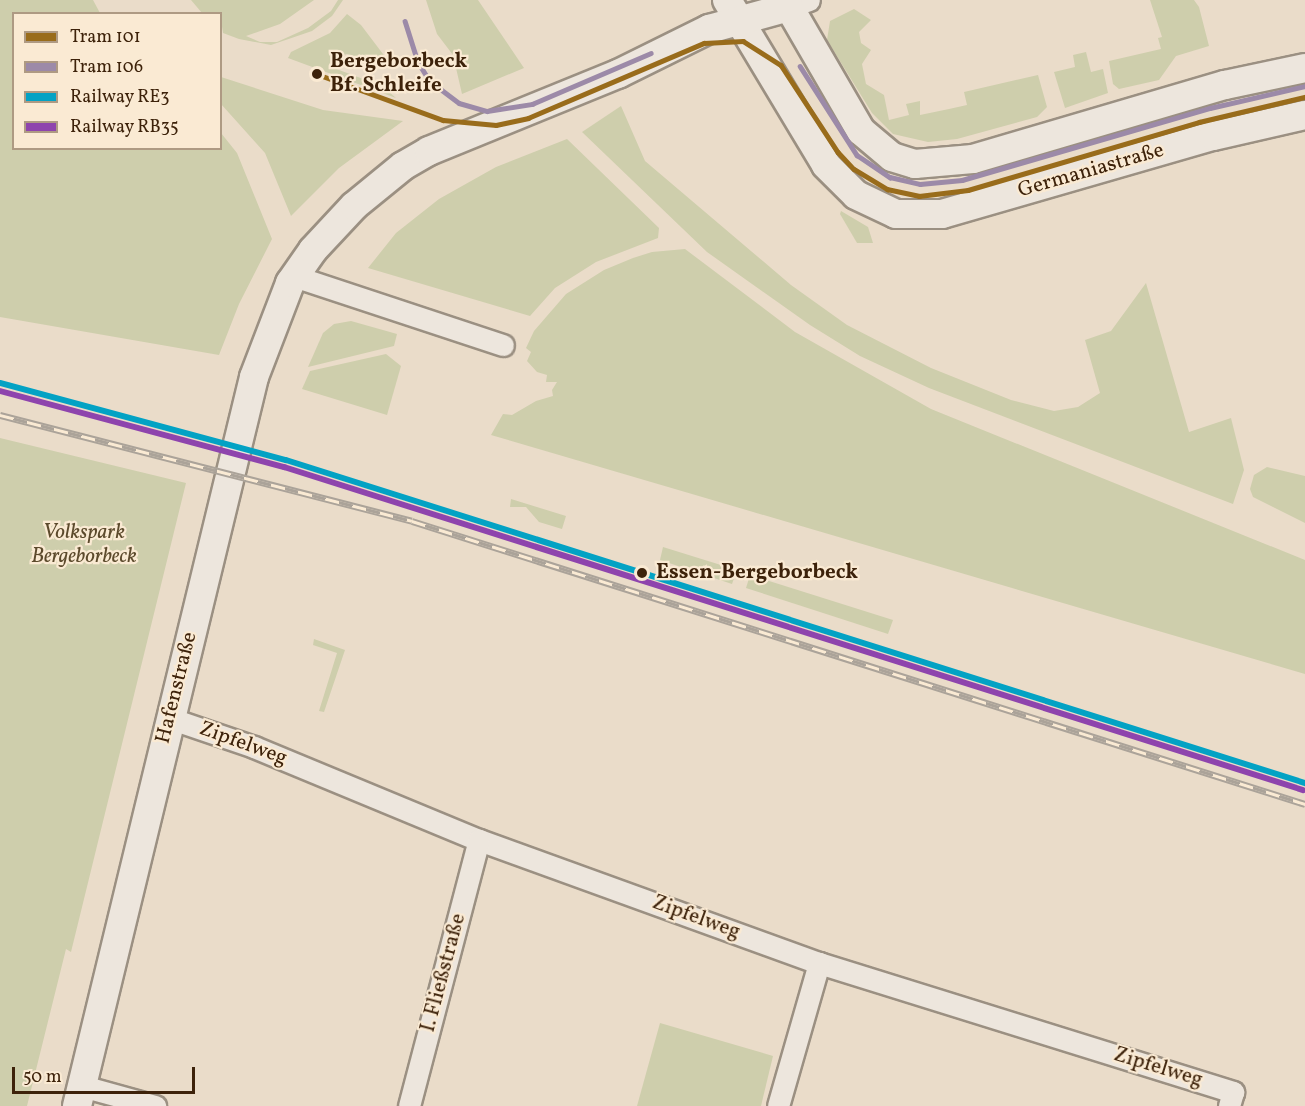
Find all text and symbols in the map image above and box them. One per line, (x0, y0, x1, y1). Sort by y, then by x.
legend (12, 12, 222, 150)
text: Tram 101 (70, 25, 141, 50)
place label: Bergeborbeck Bf. Schleife (330, 49, 467, 99)
text: Tram 106 (70, 55, 143, 80)
marker: Bergeborbeck Bf. Schleife (308, 65, 326, 83)
text: Railway RE3 (70, 85, 170, 110)
text: Railway RB35 (70, 115, 179, 140)
street label: Germaniastraße (1015, 138, 1167, 204)
park label: Volkspark Bergeborbeck (31, 520, 137, 570)
place label: Essen-Bergeborbeck (656, 560, 858, 586)
marker: Essen-Bergeborbeck (633, 564, 651, 582)
street label: Hafenstraße (151, 630, 203, 746)
street label: Zipfelweg (196, 716, 290, 772)
street label: Zipfelweg (649, 890, 743, 946)
street label: I. Fließstraße (416, 911, 472, 1035)
street label: Zipfelweg (1110, 1043, 1206, 1093)
scale bar (15, 1055, 198, 1093)
text: 50 m (23, 1065, 62, 1090)

